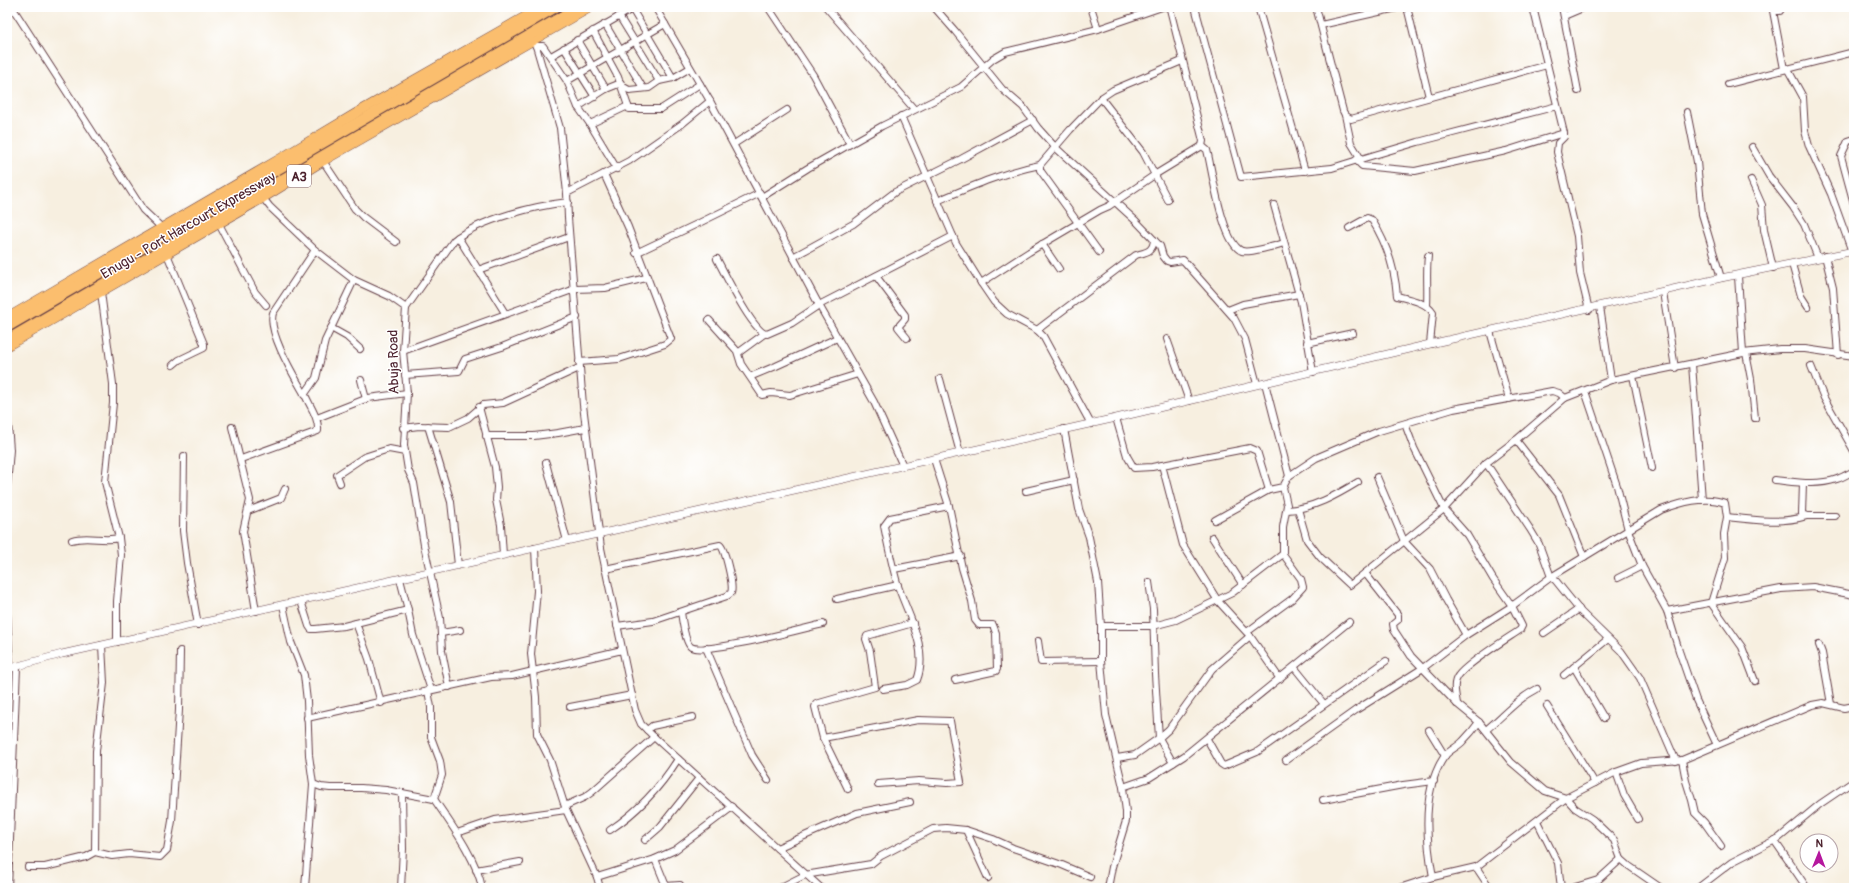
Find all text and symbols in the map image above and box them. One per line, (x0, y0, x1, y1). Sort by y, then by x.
road number: A3 (287, 165, 311, 187)
street label: Enugu - Port Harcourt Expressway (98, 168, 279, 283)
street label: Abuja Road (384, 329, 403, 395)
north arrow (1799, 833, 1839, 873)
text: N (1815, 837, 1824, 850)

